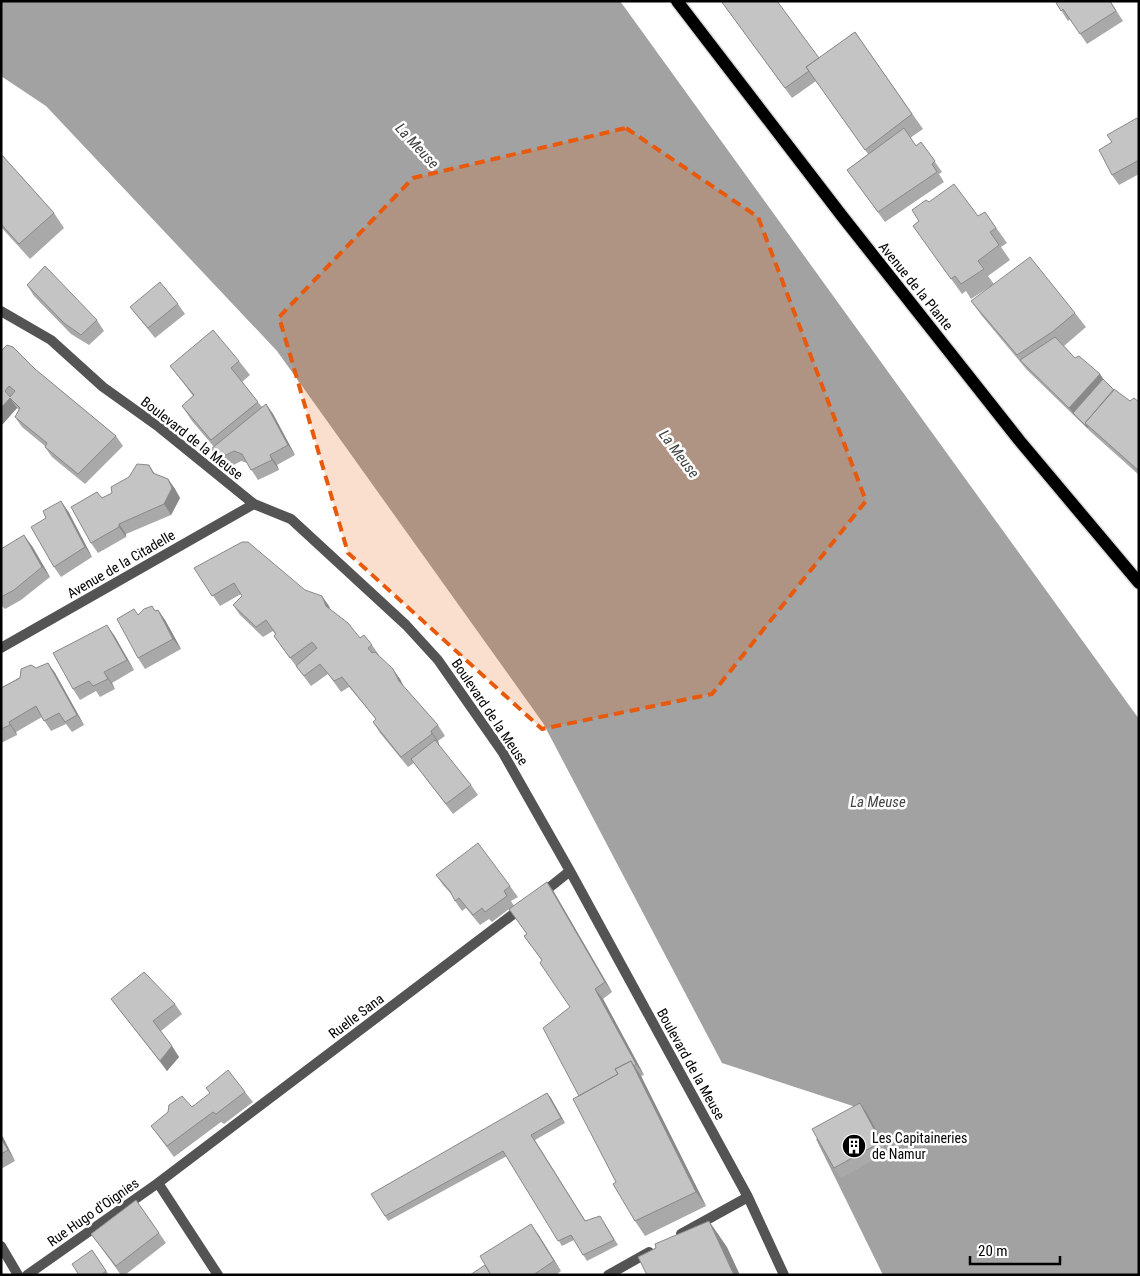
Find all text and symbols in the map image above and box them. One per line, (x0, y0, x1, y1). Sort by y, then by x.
water label: La Meuse (391, 120, 443, 173)
street label: Avenue de la Plante (876, 239, 957, 334)
street label: Boulevard de la Meuse (138, 393, 246, 483)
water label: La Meuse (655, 426, 703, 482)
street label: Avenue de la Citadelle (64, 526, 178, 601)
street label: Boulevard de la Meuse (448, 656, 532, 769)
water label: La Meuse (850, 793, 906, 811)
street label: Ruelle Sana (325, 990, 387, 1042)
street label: Boulevard de la Meuse (654, 1006, 728, 1123)
place label: Les Capitaineries de Namur (872, 1130, 967, 1162)
building icon: Les Capitaineries de Namur (841, 1133, 867, 1159)
street label: Rue Hugo d'Oignies (44, 1175, 142, 1249)
scale bar (970, 1234, 1060, 1266)
text: 20 m (978, 1242, 1008, 1260)

